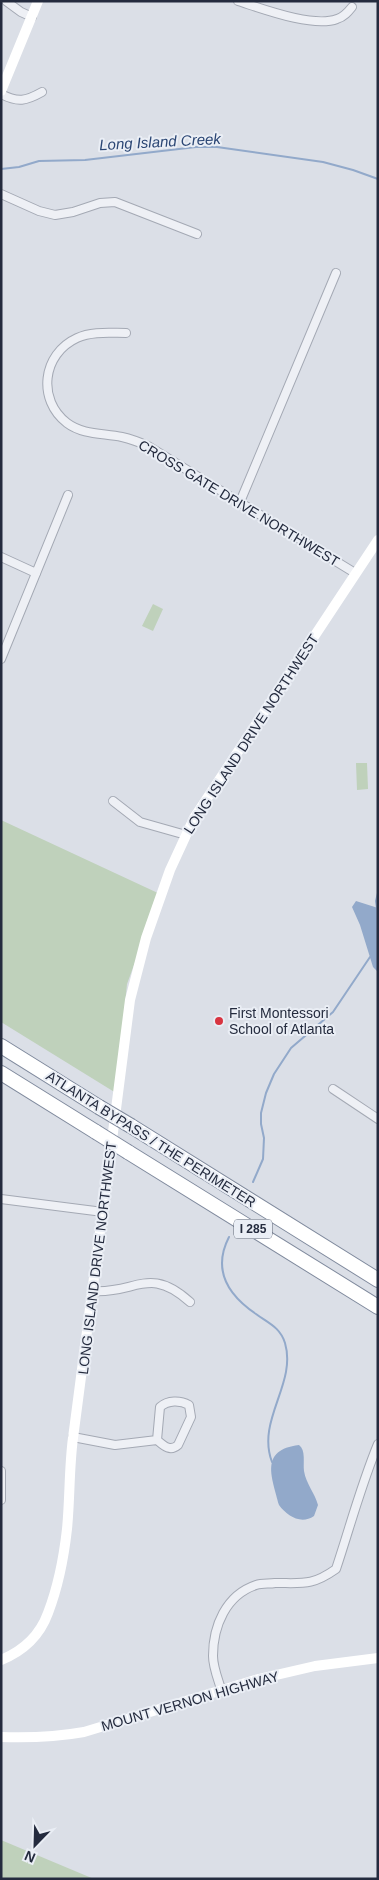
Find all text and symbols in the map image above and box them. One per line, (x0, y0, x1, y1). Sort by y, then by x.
water label: Long Island Creek (99, 130, 223, 153)
street label: CROSS GATE DRIVE NORTHWEST (136, 437, 343, 570)
street label: LONG ISLAND DRIVE NORTHWEST (180, 631, 322, 837)
place label: First Montessori School of Atlanta (229, 1005, 334, 1037)
marker: First Montessori School of Atlanta (213, 1015, 225, 1027)
street label: ATLANTA BYPASS / THE PERIMETER (43, 1068, 259, 1210)
street label: LONG ISLAND DRIVE NORTHWEST (75, 1140, 119, 1375)
road number: I 285 (234, 1220, 272, 1238)
street label: MOUNT VERNON HIGHWAY (99, 1668, 281, 1734)
north arrow (10, 1820, 60, 1870)
text: N (22, 1848, 38, 1866)

